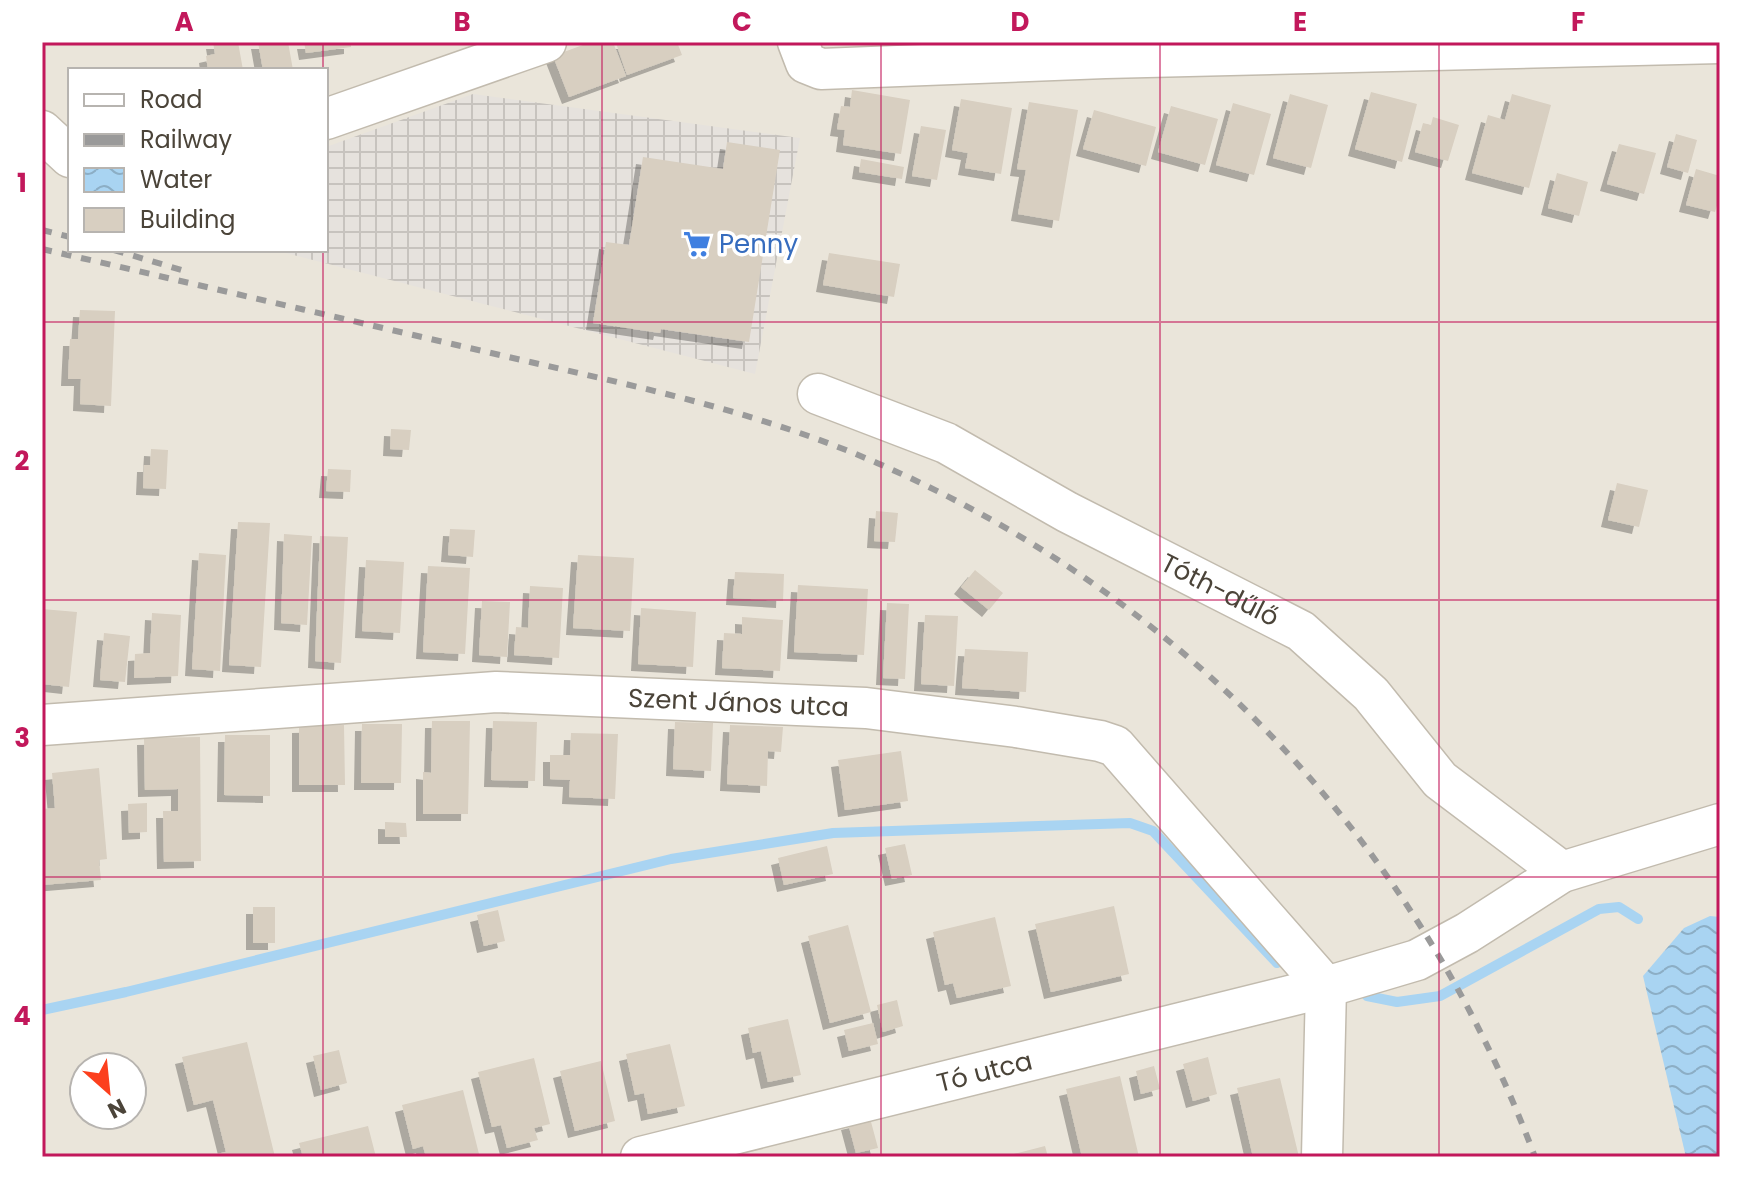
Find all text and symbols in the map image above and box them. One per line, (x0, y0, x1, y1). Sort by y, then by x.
text: A (174, 4, 194, 40)
text: B (453, 4, 471, 40)
text: C (732, 4, 752, 40)
text: D (1011, 4, 1030, 40)
text: E (1293, 4, 1307, 40)
text: F (1571, 4, 1585, 40)
legend (68, 68, 328, 252)
text: Road (140, 83, 202, 116)
text: Railway (140, 123, 233, 156)
text: Water (140, 163, 212, 196)
text: 1 (17, 165, 27, 201)
text: Building (140, 203, 236, 236)
place label: Penny (719, 226, 798, 262)
supermarket icon: Penny (682, 229, 712, 259)
text: 2 (15, 443, 30, 479)
street label: Tóth-dűlő (1155, 545, 1285, 635)
street label: Szent János utca (627, 680, 850, 725)
text: 3 (14, 720, 30, 756)
text: 4 (13, 998, 31, 1034)
street label: Tó utca (933, 1043, 1036, 1101)
north arrow (68, 1051, 148, 1131)
text: N (102, 1091, 131, 1126)

